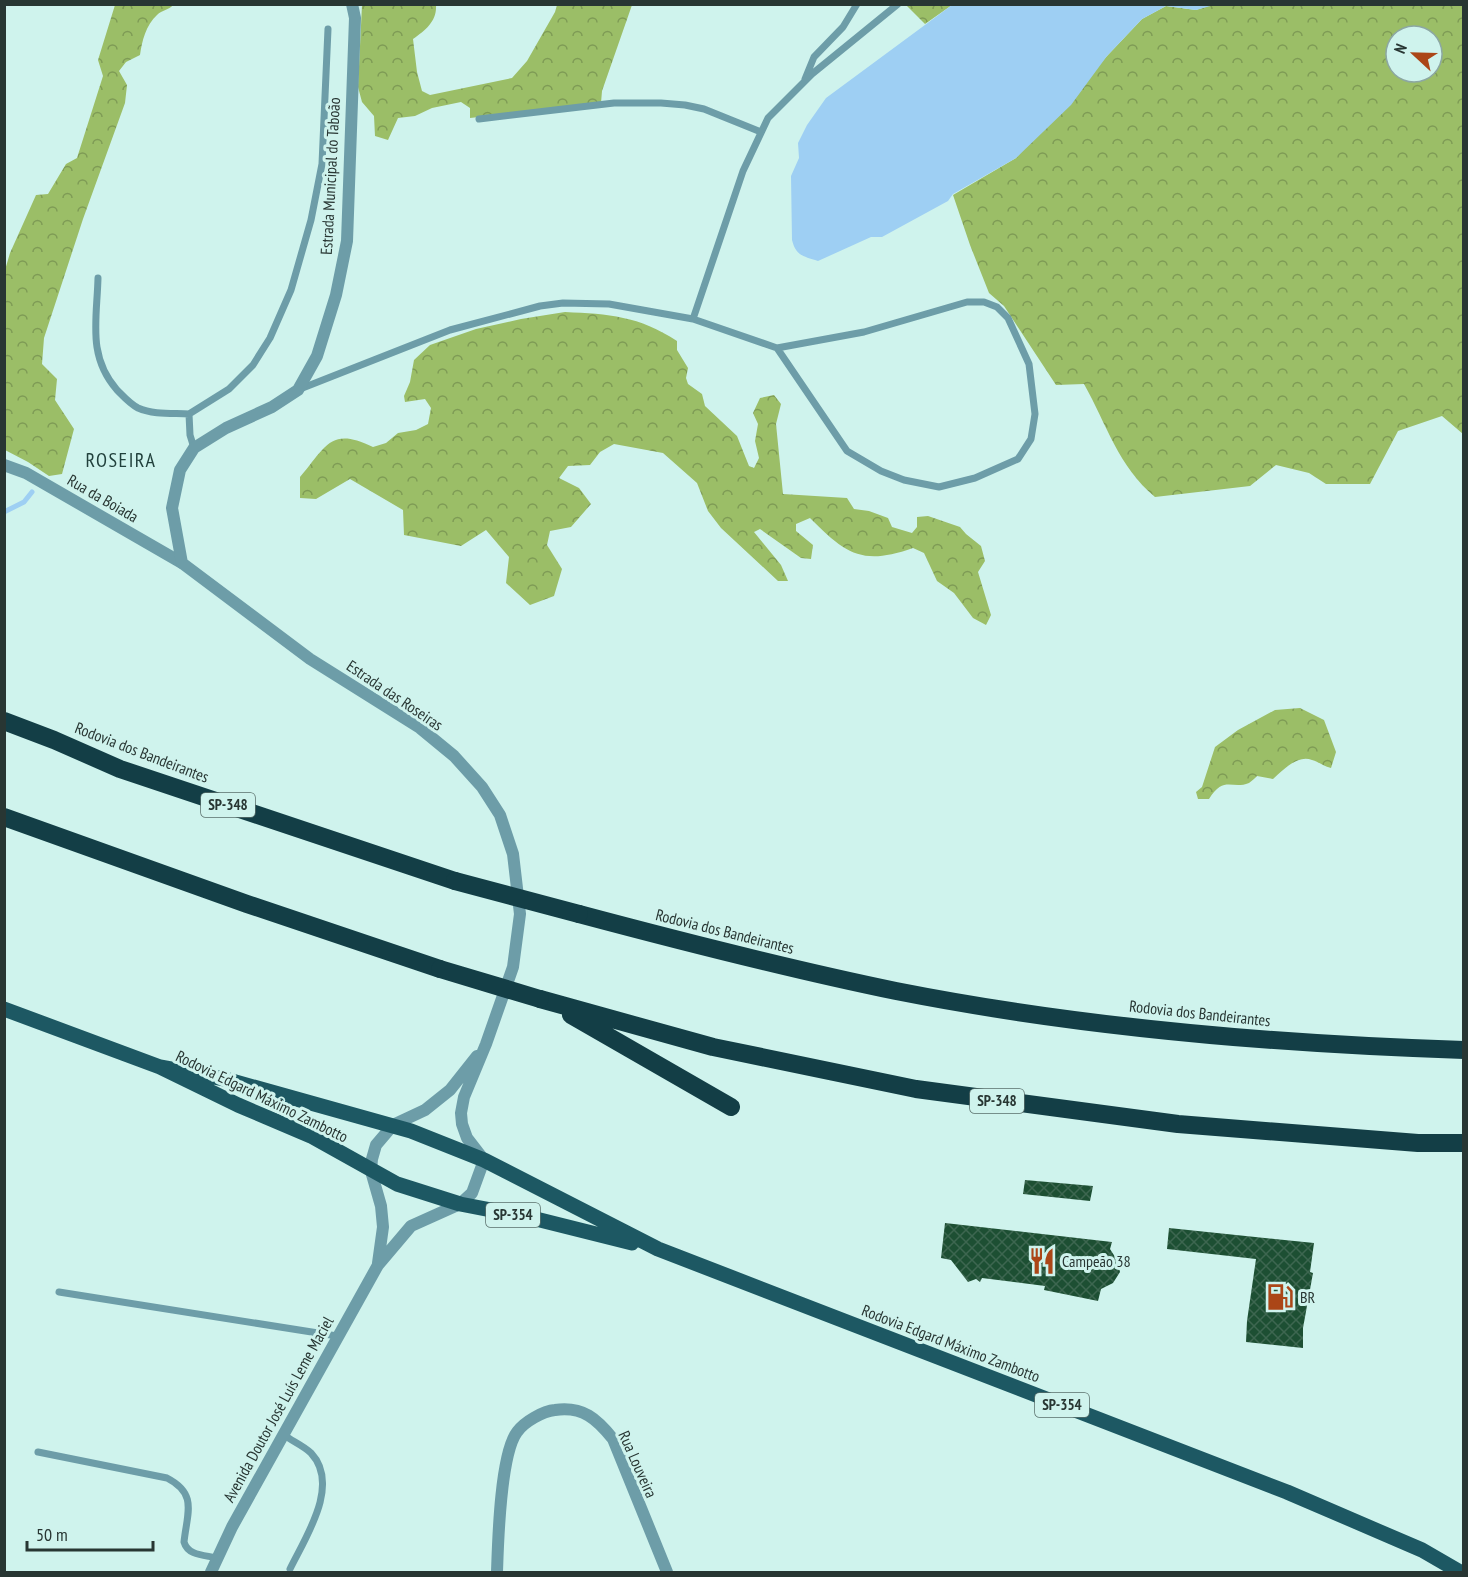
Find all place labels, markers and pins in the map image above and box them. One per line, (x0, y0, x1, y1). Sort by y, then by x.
restaurant icon: Campeão 38 (1027, 1246, 1057, 1276)
place label: Campeão 38 (1062, 1251, 1131, 1271)
fuel station icon: BR (1265, 1282, 1295, 1312)
place label: BR (1300, 1287, 1316, 1307)

